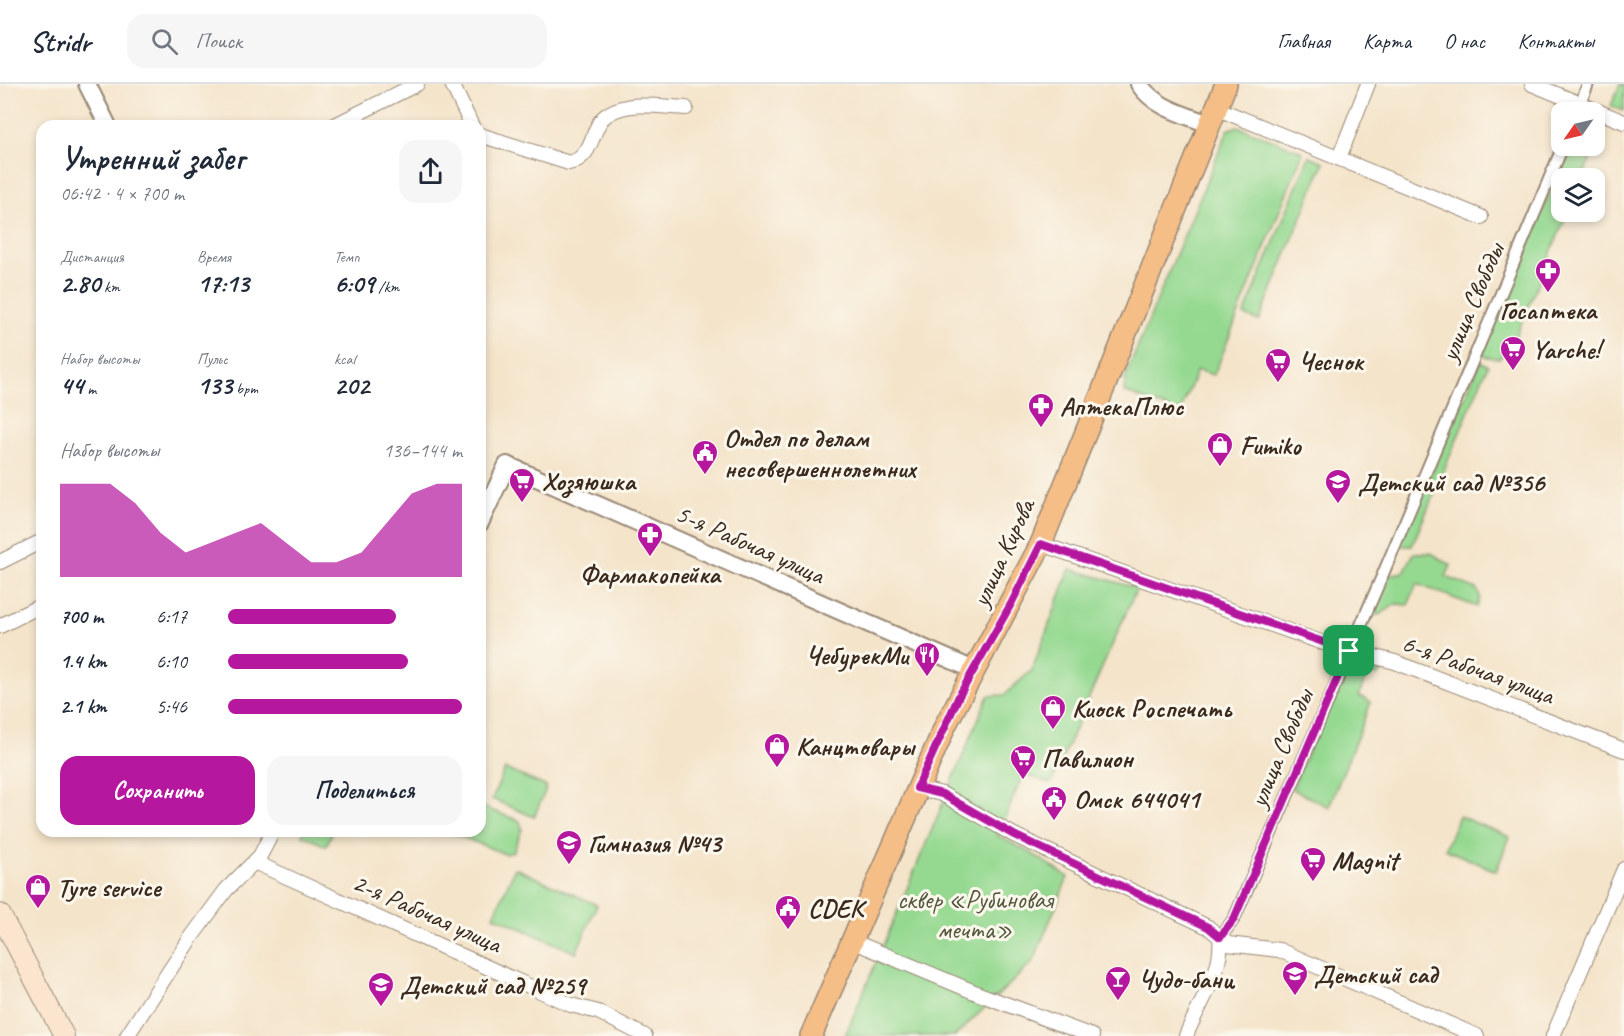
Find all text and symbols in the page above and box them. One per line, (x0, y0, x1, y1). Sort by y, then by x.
search box (127, 14, 547, 68)
text: Stridr (30, 24, 91, 59)
icon: search (148, 25, 181, 58)
text: Поиск (196, 27, 242, 55)
text: Главная (1277, 28, 1330, 54)
text: Карта (1363, 28, 1411, 54)
text: О нас (1444, 28, 1485, 54)
text: Контакты (1518, 28, 1594, 54)
north arrow (1551, 102, 1605, 156)
map controls (1551, 102, 1605, 222)
text: Утренний забег (60, 137, 244, 179)
button: share (399, 140, 462, 203)
button: layers (1551, 168, 1605, 222)
text: 06:42 · 4 × 700 m (60, 181, 184, 206)
street label: улица Свободы (1432, 236, 1513, 368)
text: Дистанция (60, 247, 124, 267)
text: Время (197, 247, 231, 267)
text: Темп (334, 247, 360, 267)
pharmacy icon: Госаптека (1533, 256, 1563, 294)
text: 2.80 (60, 267, 100, 300)
text: 17:13 (197, 267, 249, 300)
text: 6:09 (334, 267, 374, 300)
text: km (100, 277, 120, 297)
text: /km (374, 277, 399, 297)
place label: Госаптека (1500, 294, 1599, 327)
place label: Yarche! (1532, 333, 1605, 366)
supermarket icon: Yarche! (1498, 334, 1528, 372)
place label: Чеснок (1298, 345, 1366, 378)
supermarket icon: Чеснок (1263, 346, 1293, 384)
text: Набор высоты (60, 349, 139, 369)
text: Пульс (197, 349, 228, 369)
text: kcal (334, 349, 355, 369)
text: 44 (60, 369, 83, 402)
text: 133 (197, 369, 232, 402)
text: 202 (334, 369, 369, 402)
text: m (83, 379, 96, 399)
text: bpm (232, 379, 258, 399)
place label: АптекаПлюс (1060, 390, 1184, 423)
pharmacy icon: АптекаПлюс (1026, 391, 1056, 429)
place label: Отдел по делам несовершеннолетних (724, 422, 918, 485)
place label: Fumiko (1240, 429, 1302, 462)
shop icon: Fumiko (1205, 430, 1235, 468)
text: Набор высоты (60, 438, 159, 463)
text: 136–144 m (383, 438, 462, 463)
public building icon: Отдел по делам несовершеннолетних (690, 438, 720, 476)
place label: Хозяюшка (542, 465, 638, 498)
supermarket icon: Хозяюшка (507, 466, 537, 504)
place label: Детский сад №356 (1358, 466, 1546, 499)
school or university icon: Детский сад №356 (1323, 467, 1353, 505)
street label: улица Кирова (963, 492, 1043, 614)
street label: 5-я Рабочая улица (671, 497, 831, 592)
pharmacy icon: Фармакопейка (635, 520, 665, 558)
place label: Фармакопейка (580, 558, 722, 591)
text: 700 m (60, 604, 103, 629)
text: 6:17 (156, 604, 187, 629)
pin (1323, 625, 1374, 676)
street label: 6-я Рабочая улица (1398, 626, 1560, 712)
icon: arrive (1332, 634, 1365, 667)
place label: ЧебурекМи (805, 639, 910, 672)
restaurant icon: ЧебурекМи (912, 640, 942, 678)
text: 1.4 km (60, 649, 107, 674)
text: 6:10 (156, 649, 187, 674)
street label: улица Свободы (1241, 682, 1322, 814)
place label: Киоск Роспечать (1072, 692, 1233, 725)
shop icon: Киоск Роспечать (1038, 693, 1068, 731)
text: 2.1 km (60, 694, 107, 719)
text: 5:46 (156, 694, 187, 719)
place label: Канцтовары (796, 730, 917, 763)
shop icon: Канцтовары (762, 731, 792, 769)
place label: Павилион (1042, 742, 1135, 775)
supermarket icon: Павилион (1008, 743, 1038, 781)
button: Сохранить (60, 756, 255, 825)
button: Поделиться (267, 756, 462, 825)
place label: Омск 644041 (1074, 783, 1203, 816)
public building icon: Омск 644041 (1039, 784, 1069, 822)
place label: Гимназия №43 (588, 827, 723, 860)
school or university icon: Гимназия №43 (554, 828, 584, 866)
place label: Magnit (1332, 844, 1402, 877)
supermarket icon: Magnit (1298, 845, 1328, 883)
street label: 2-я Рабочая улица (348, 866, 508, 961)
place label: Tyre service (57, 871, 163, 904)
shop icon: Tyre service (23, 872, 53, 910)
park label: сквер «Рубиновая мечта» (897, 883, 1055, 946)
place label: CDEK (808, 892, 868, 925)
public building icon: CDEK (773, 893, 803, 931)
place label: Детский сад (1314, 958, 1440, 991)
school or university icon: Детский сад (1280, 959, 1310, 997)
place label: Чудо-бани (1138, 963, 1235, 996)
bar icon: Чудо-бани (1103, 964, 1133, 1002)
place label: Детский сад №259 (400, 969, 588, 1002)
school or university icon: Детский сад №259 (366, 970, 396, 1008)

